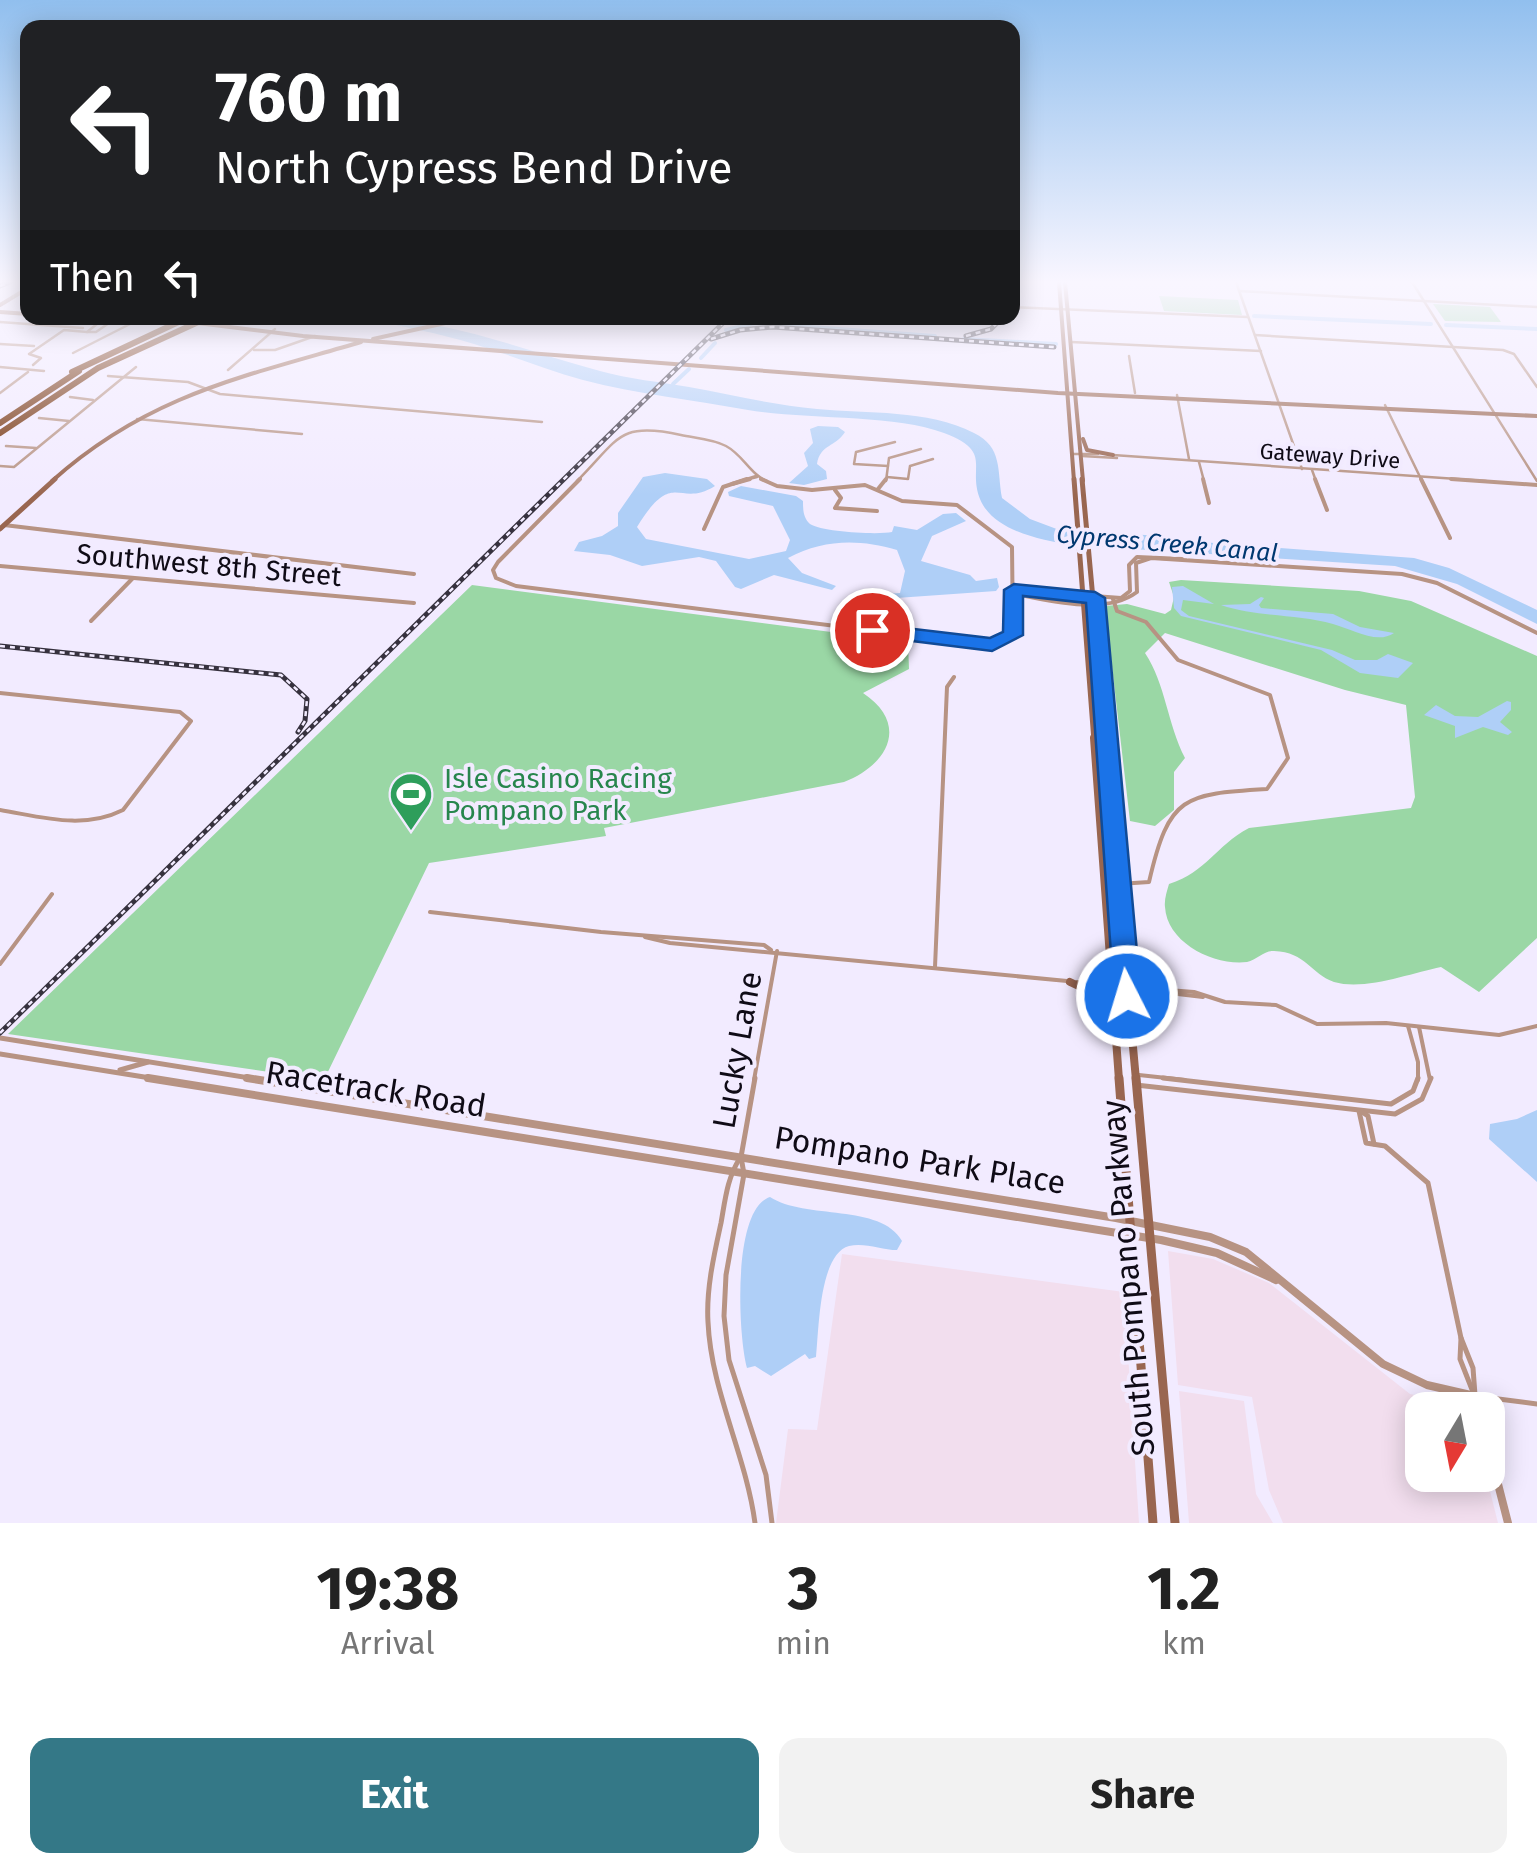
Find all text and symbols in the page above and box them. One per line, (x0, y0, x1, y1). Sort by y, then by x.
text: 760 m (215, 56, 403, 140)
icon: left (50, 60, 180, 190)
text: North Cypress Bend Drive (215, 141, 732, 195)
icon: left (155, 250, 210, 305)
text: Then (50, 255, 135, 301)
street label: Gateway Drive (1259, 438, 1401, 474)
water label: Cypress Creek Canal (1055, 519, 1279, 569)
street label: Southwest 8th Street (75, 537, 344, 593)
pin (830, 588, 915, 673)
icon: arrive (845, 603, 900, 658)
place label: Isle Casino Racing Pompano Park (444, 762, 672, 827)
sports icon: Isle Casino Racing Pompano Park (388, 771, 434, 832)
position arrow (1075, 944, 1179, 1048)
street label: Lucky Lane (704, 968, 770, 1132)
street label: Racetrack Road (263, 1053, 489, 1125)
street label: South Pompano Parkway (1093, 1098, 1163, 1458)
street label: Pompano Park Place (772, 1118, 1068, 1202)
north arrow (1405, 1392, 1505, 1492)
map controls (1405, 1392, 1505, 1492)
text: 19:38 (316, 1553, 459, 1625)
text: 3 (788, 1553, 819, 1625)
text: 1.2 (1147, 1553, 1221, 1625)
text: Arrival (341, 1624, 435, 1662)
text: min (776, 1624, 831, 1662)
text: km (1162, 1624, 1206, 1662)
button: Exit (30, 1738, 759, 1853)
button: Share (779, 1738, 1507, 1853)

